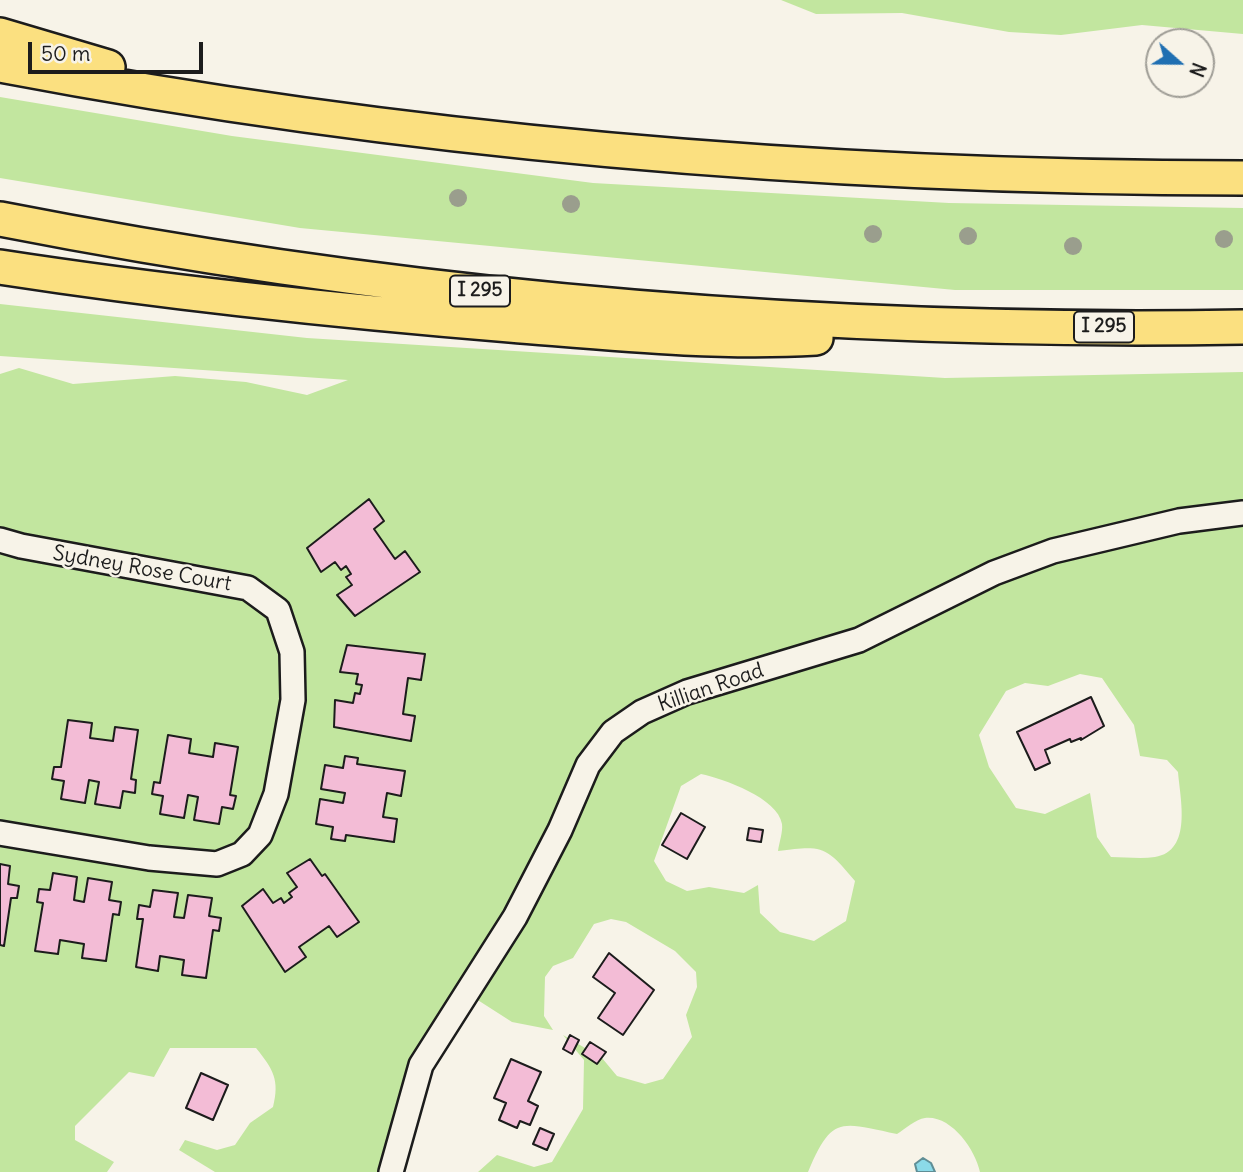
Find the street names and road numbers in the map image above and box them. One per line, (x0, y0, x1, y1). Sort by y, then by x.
road number: I 295 (450, 276, 510, 306)
road number: I 295 (1074, 312, 1134, 342)
street label: Sydney Rose Court (51, 541, 233, 597)
street label: Killian Road (655, 658, 767, 718)

